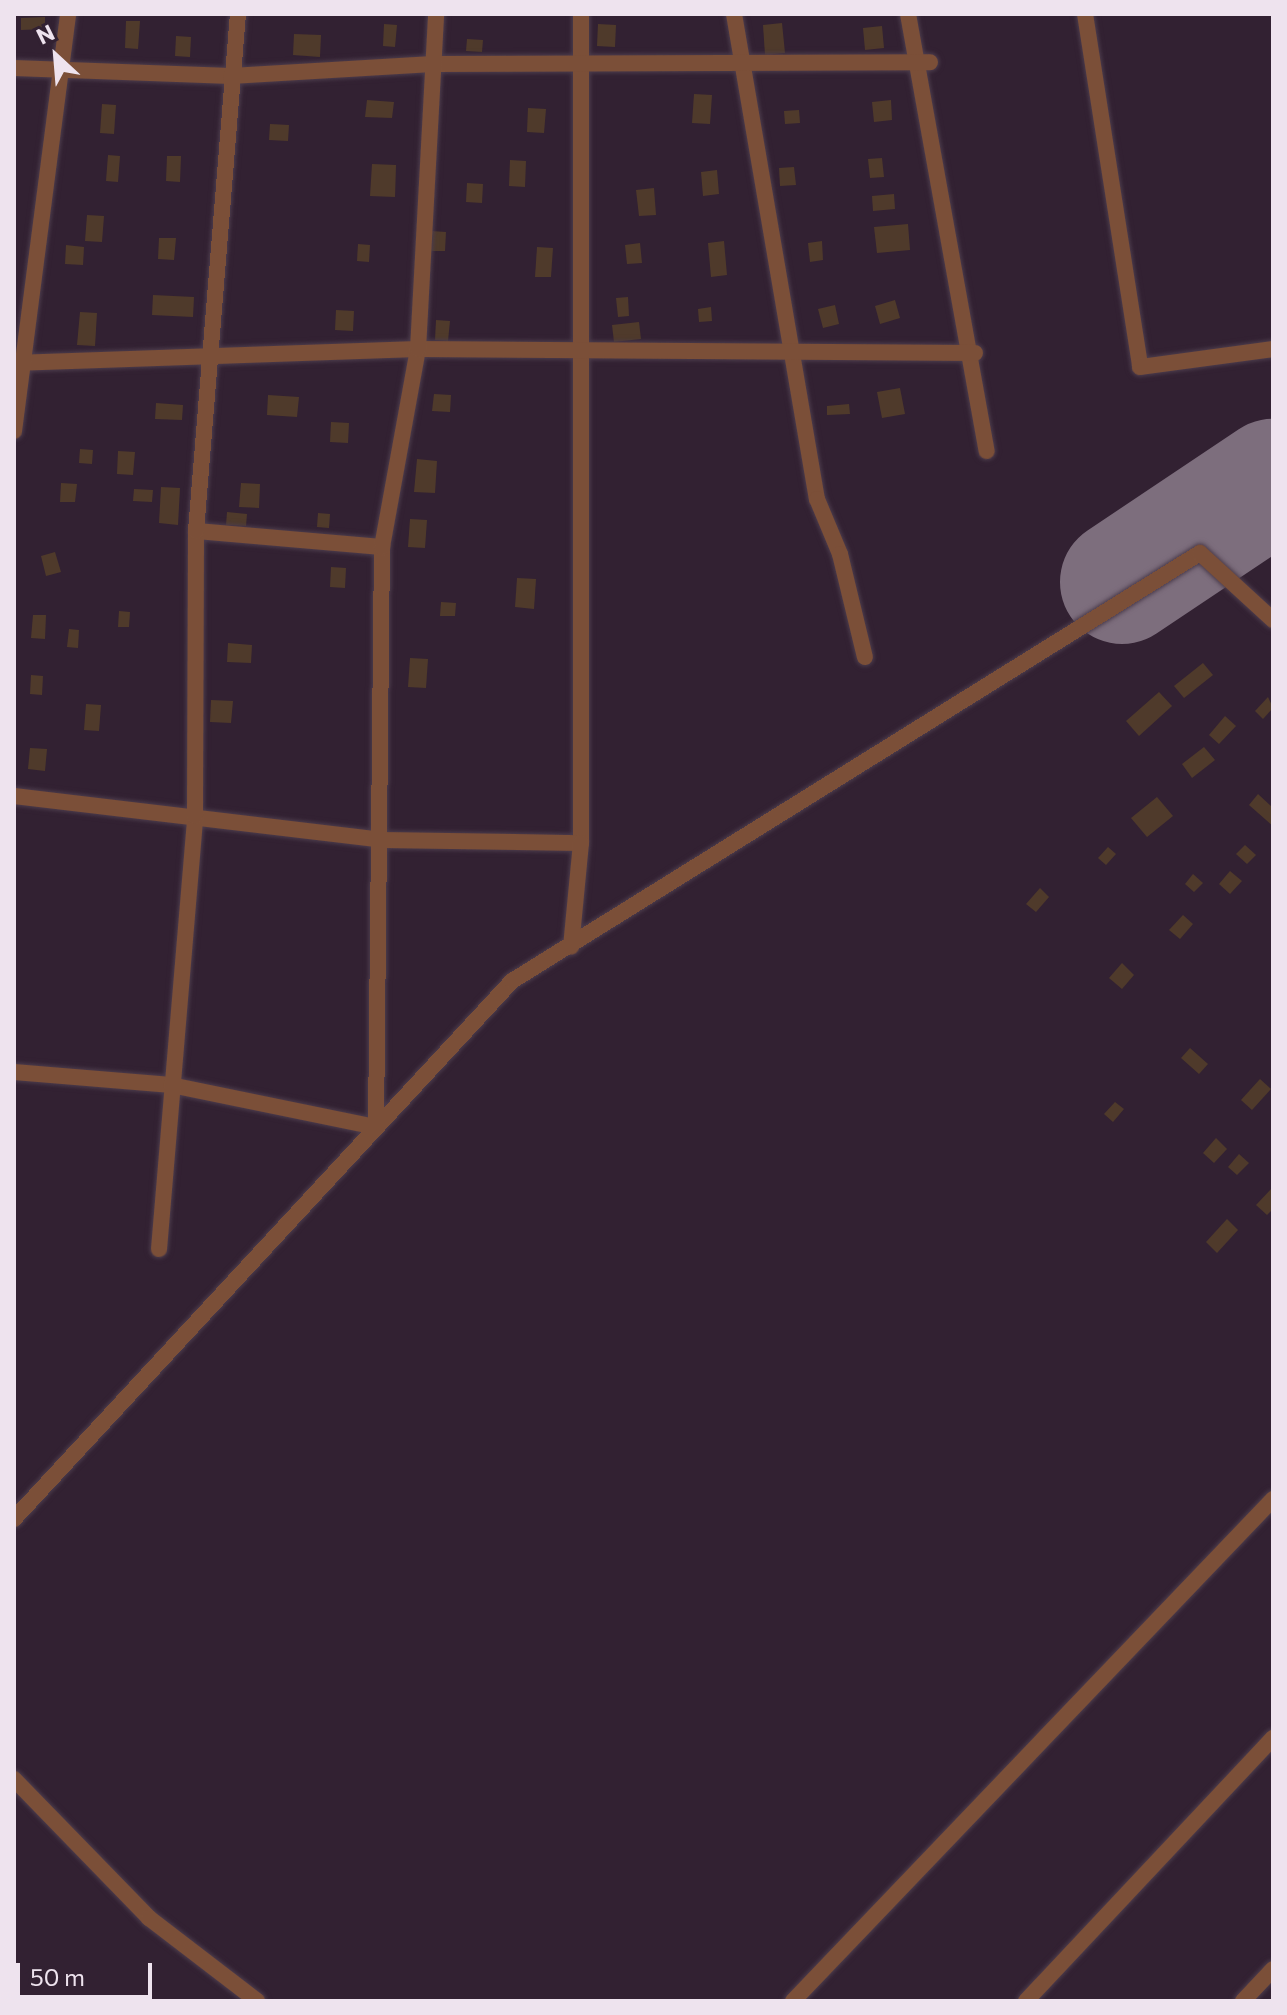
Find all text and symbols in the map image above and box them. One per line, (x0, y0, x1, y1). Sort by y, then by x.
north arrow (16, 16, 96, 96)
text: N (32, 18, 59, 50)
scale bar (20, 1947, 156, 1997)
text: 50 m (30, 1962, 85, 1991)

